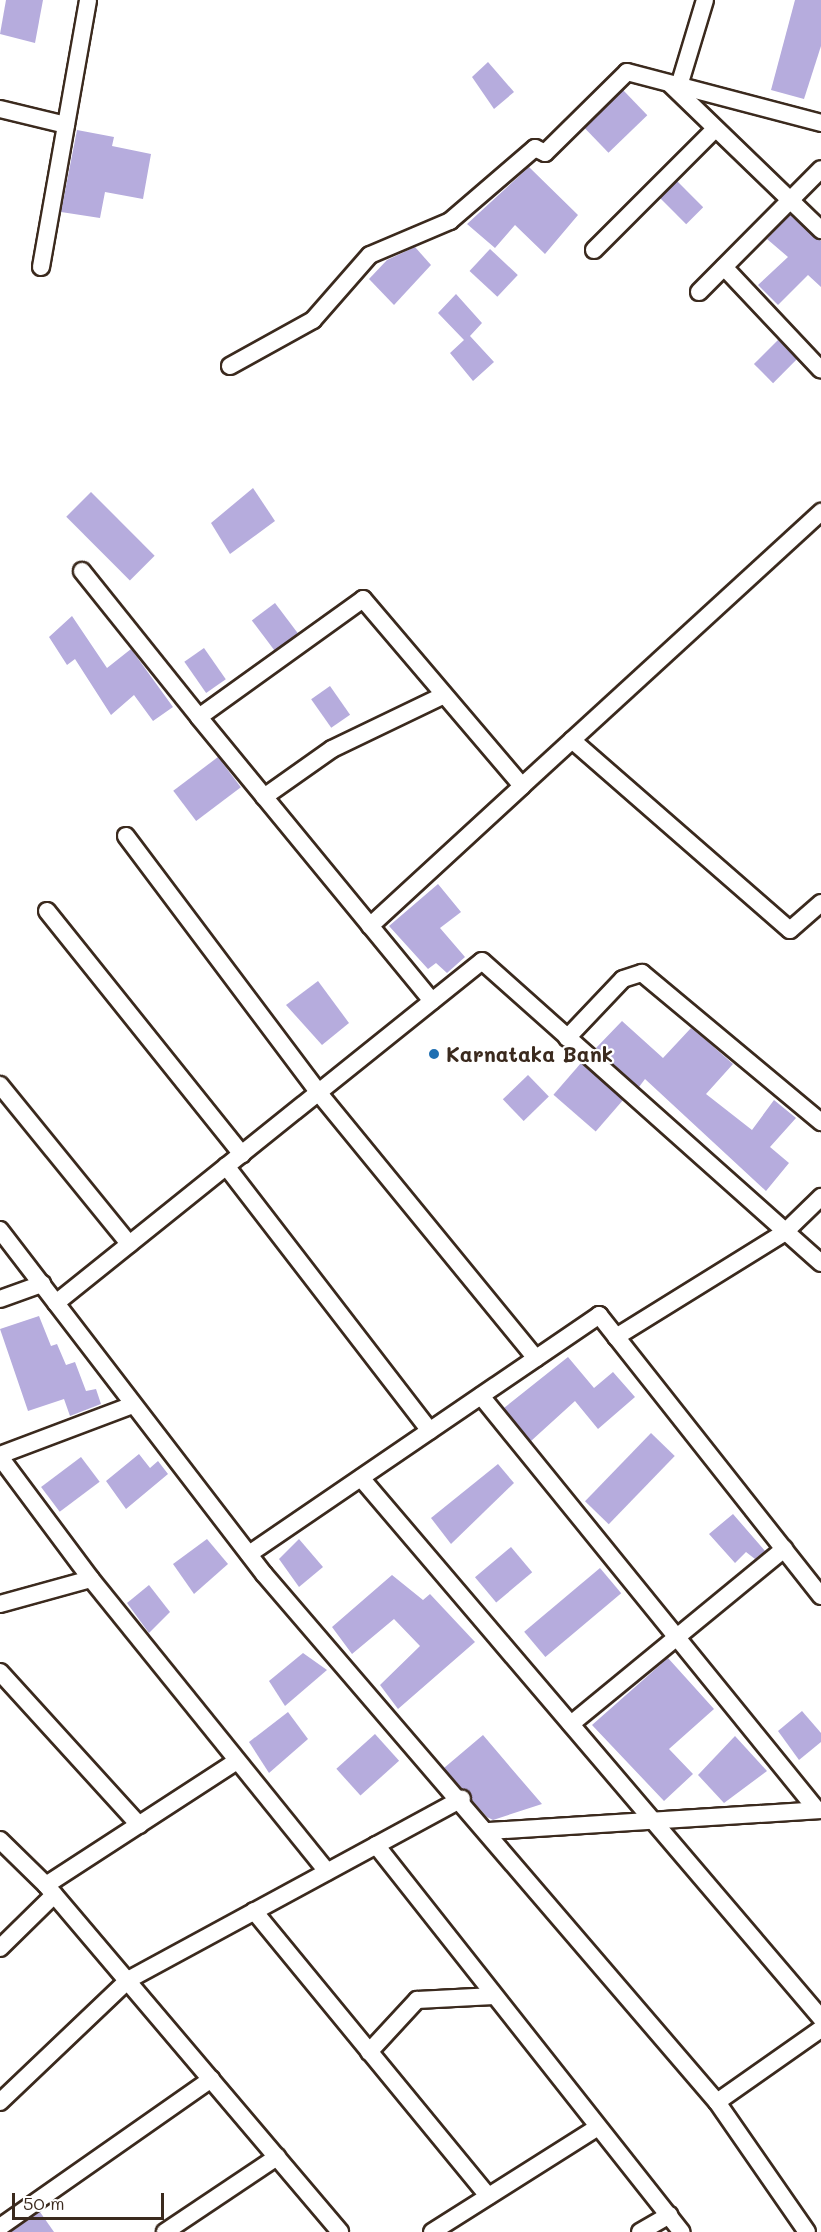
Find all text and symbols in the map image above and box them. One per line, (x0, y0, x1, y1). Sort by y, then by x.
place label: Karnataka Bank (446, 1041, 613, 1067)
marker: Karnataka Bank (427, 1047, 441, 1061)
scale bar (15, 2181, 166, 2219)
text: 50 m (23, 2191, 65, 2215)

